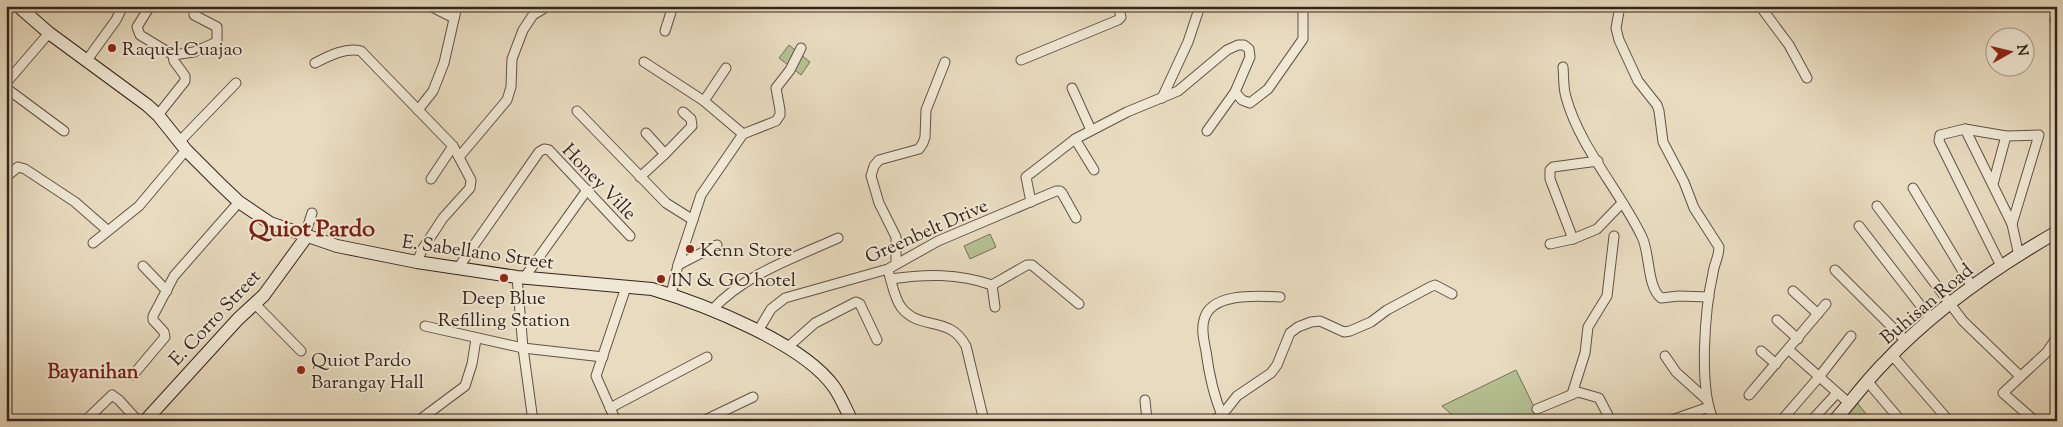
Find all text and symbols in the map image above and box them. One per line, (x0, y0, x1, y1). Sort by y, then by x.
north arrow (1986, 28, 2036, 78)
place label: Raquel Cuajao (122, 37, 242, 64)
marker: Raquel Cuajao (106, 42, 118, 54)
text: N (2010, 44, 2032, 57)
street label: Honey Ville (555, 138, 642, 227)
street label: Greenbelt Drive (861, 193, 993, 271)
district label: Quiot Pardo (249, 213, 375, 247)
street label: E. Sabellano Street (400, 229, 556, 278)
place label: Kenn Store (700, 238, 793, 265)
marker: Kenn Store (684, 243, 696, 255)
street label: Buhisan Road (1875, 258, 1980, 352)
street label: E. Corro Street (164, 264, 268, 373)
place label: IN & GO hotel (671, 268, 796, 295)
marker: Deep Blue Refilling Station (498, 272, 510, 284)
marker: IN & GO hotel (655, 273, 667, 285)
place label: Deep Blue Refilling Station (438, 286, 570, 335)
place label: Quiot Pardo Barangay Hall (311, 348, 424, 397)
district label: Bayanihan (48, 359, 139, 388)
marker: Quiot Pardo Barangay Hall (295, 364, 307, 376)

